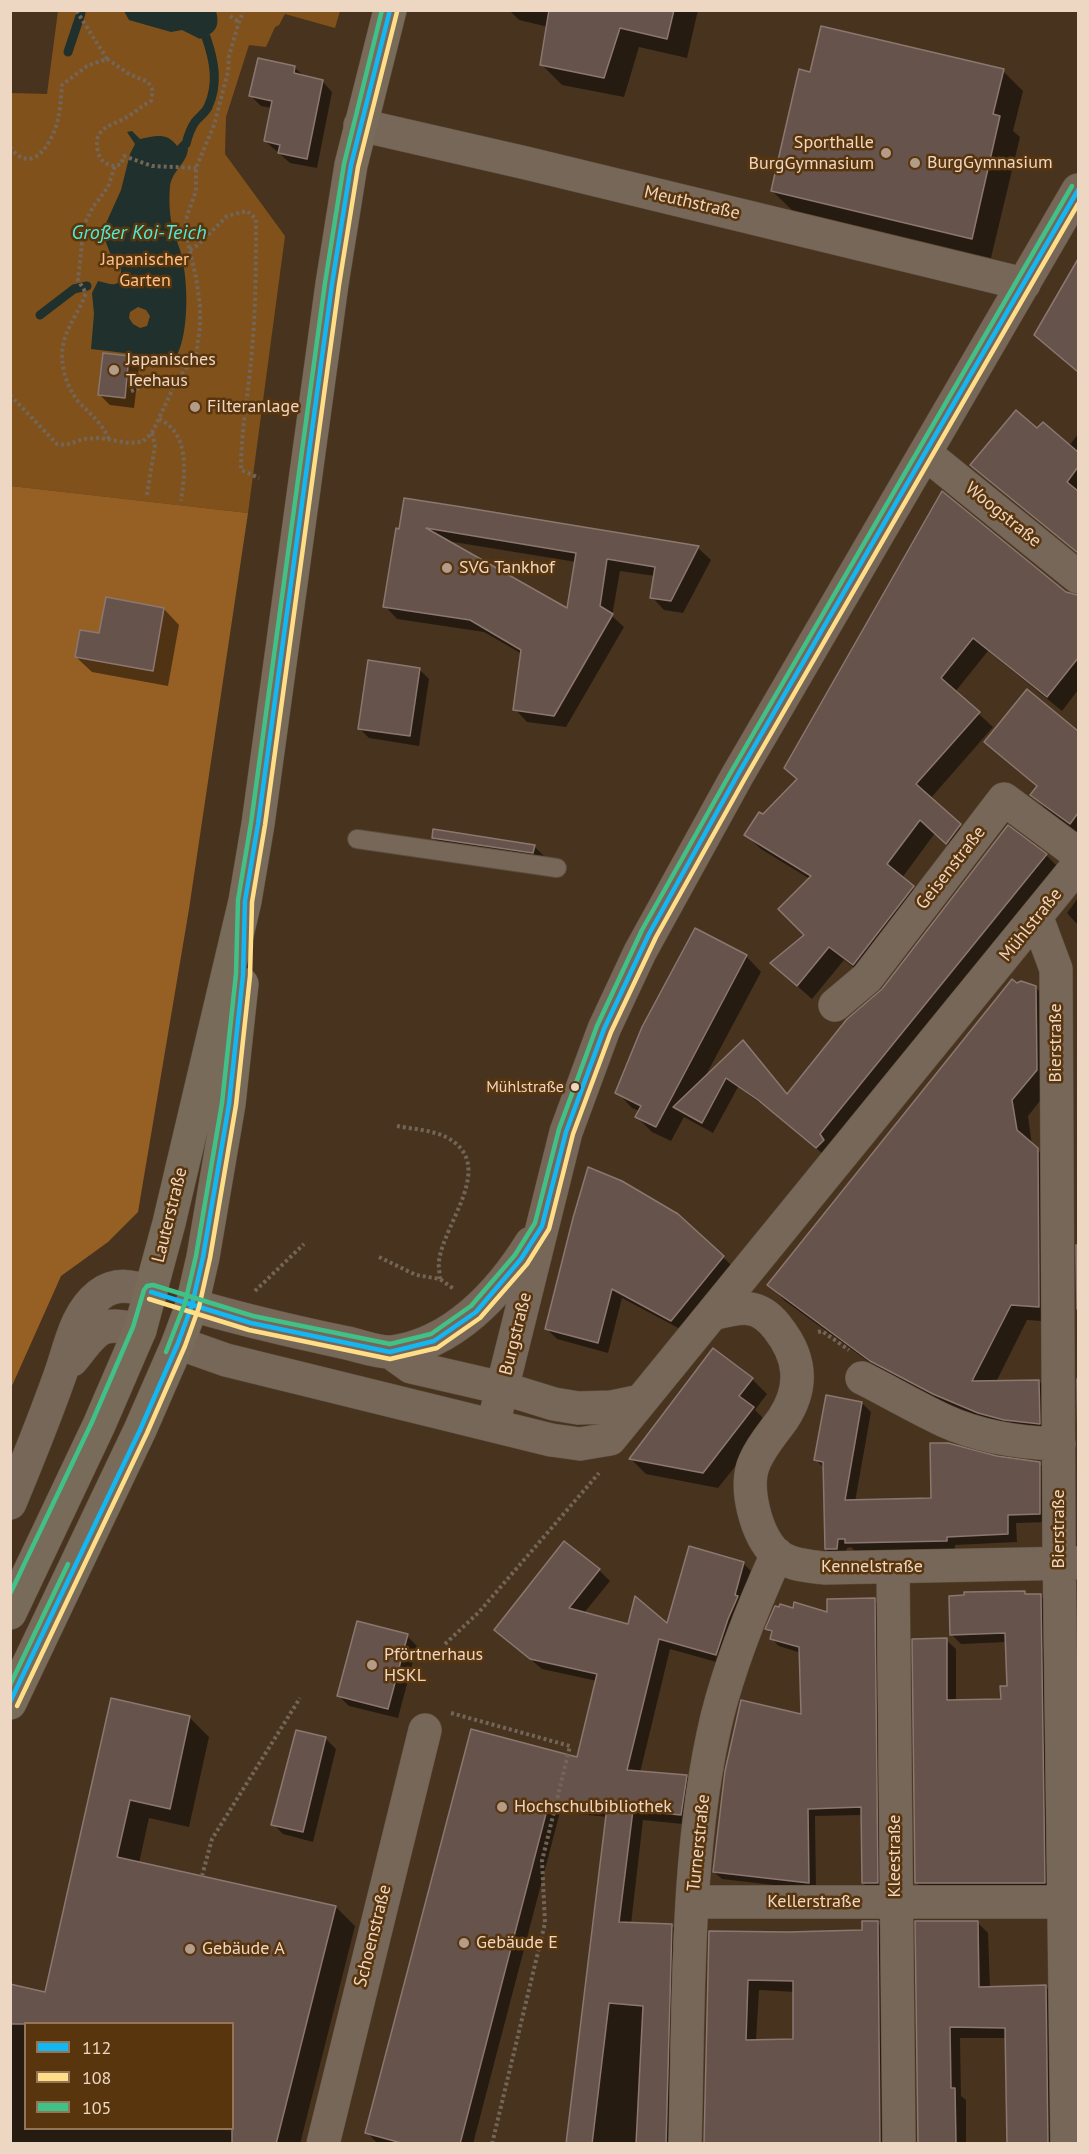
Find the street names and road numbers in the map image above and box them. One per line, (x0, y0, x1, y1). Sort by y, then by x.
street label: Meuthstraße (642, 182, 742, 224)
street label: Woogstraße (961, 478, 1045, 552)
street label: Geisenstraße (912, 822, 990, 914)
street label: Mühlstraße (995, 884, 1067, 966)
street label: Bierstraße (1045, 1003, 1067, 1083)
street label: Lauterstraße (148, 1165, 192, 1265)
street label: Burgstraße (495, 1290, 537, 1378)
street label: Bierstraße (1048, 1489, 1070, 1569)
street label: Kennelstraße (821, 1556, 923, 1578)
street label: Turnerstraße (683, 1793, 715, 1893)
street label: Kleestraße (884, 1815, 906, 1897)
street label: Schoenstraße (350, 1883, 396, 1989)
street label: Kellerstraße (767, 1891, 861, 1913)

